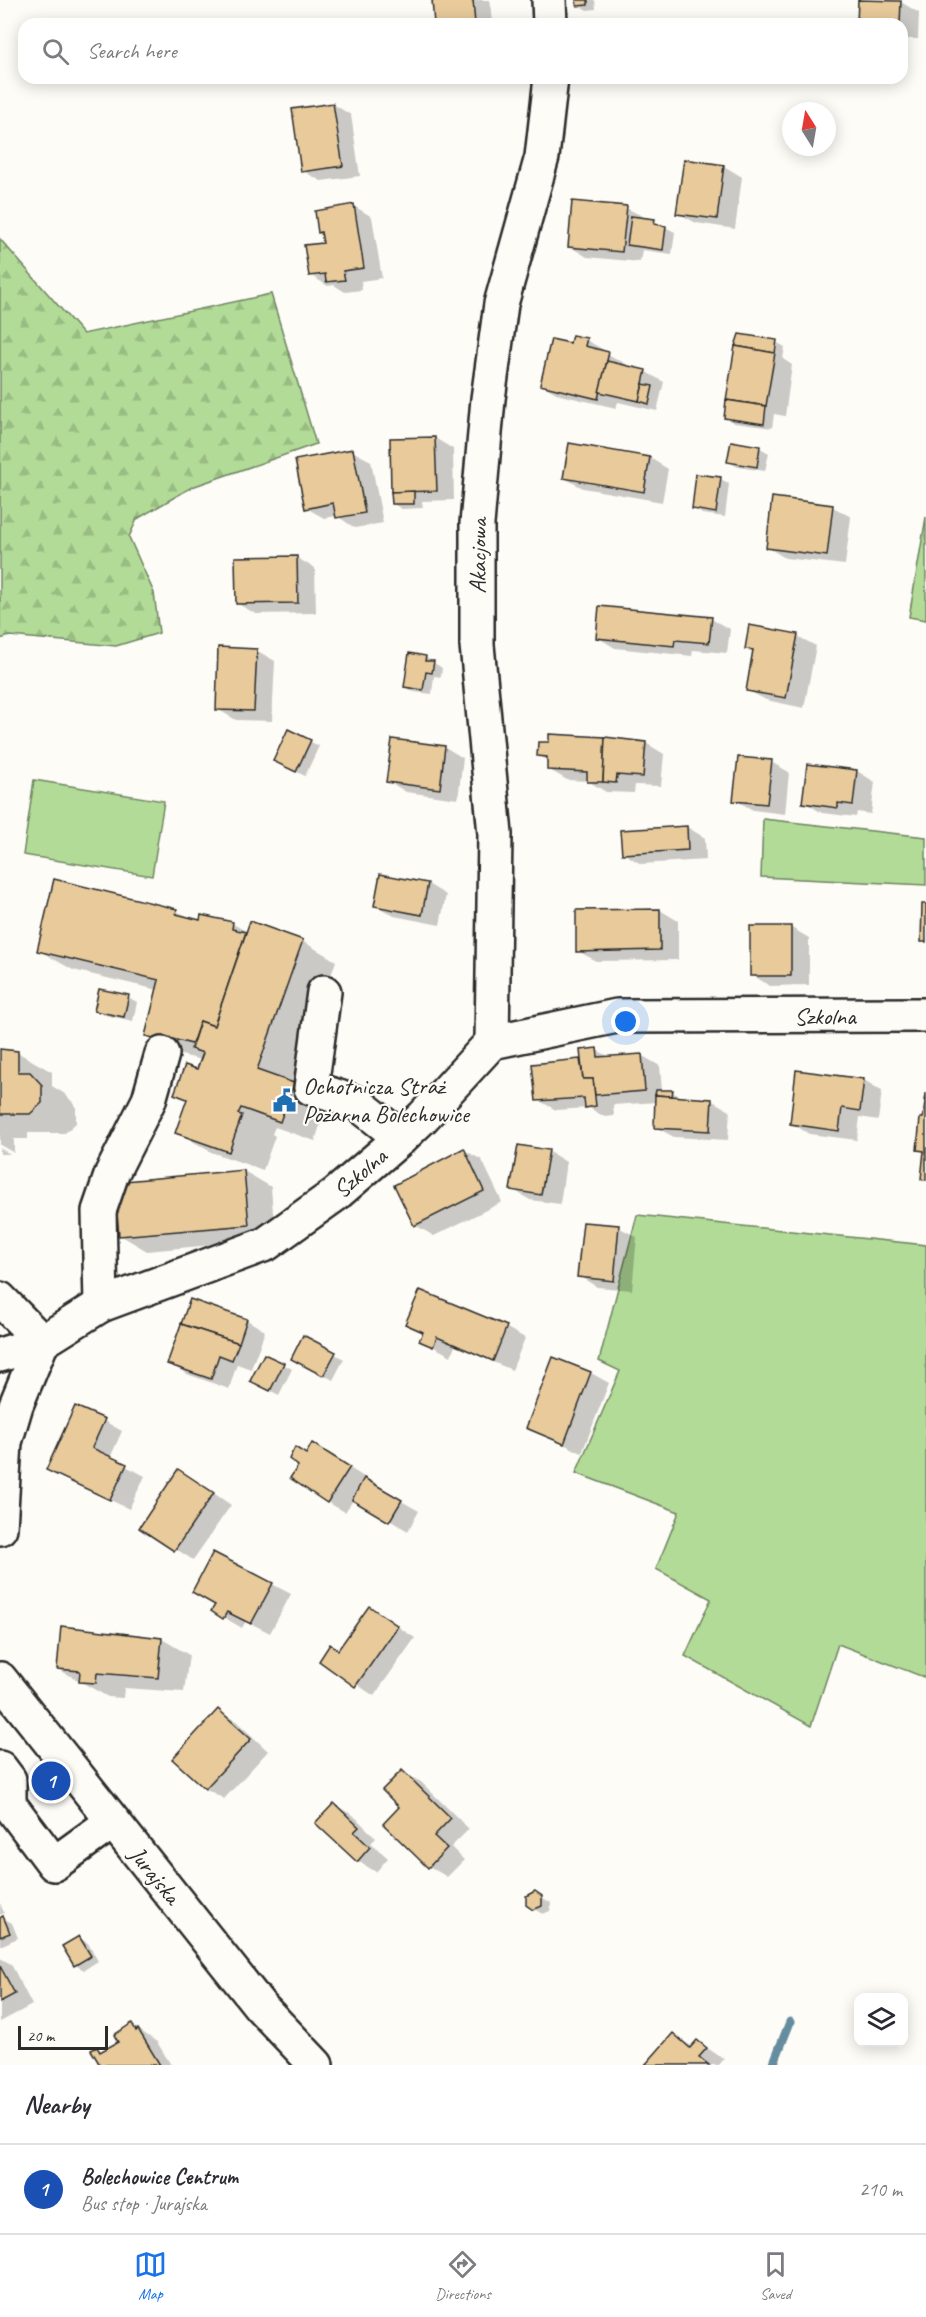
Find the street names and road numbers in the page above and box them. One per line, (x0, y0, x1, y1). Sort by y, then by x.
street label: Akacjowa (462, 516, 494, 594)
street label: Szkolna (794, 1001, 857, 1031)
street label: Szkolna (327, 1141, 394, 1204)
street label: Jurajska (122, 1839, 189, 1912)

